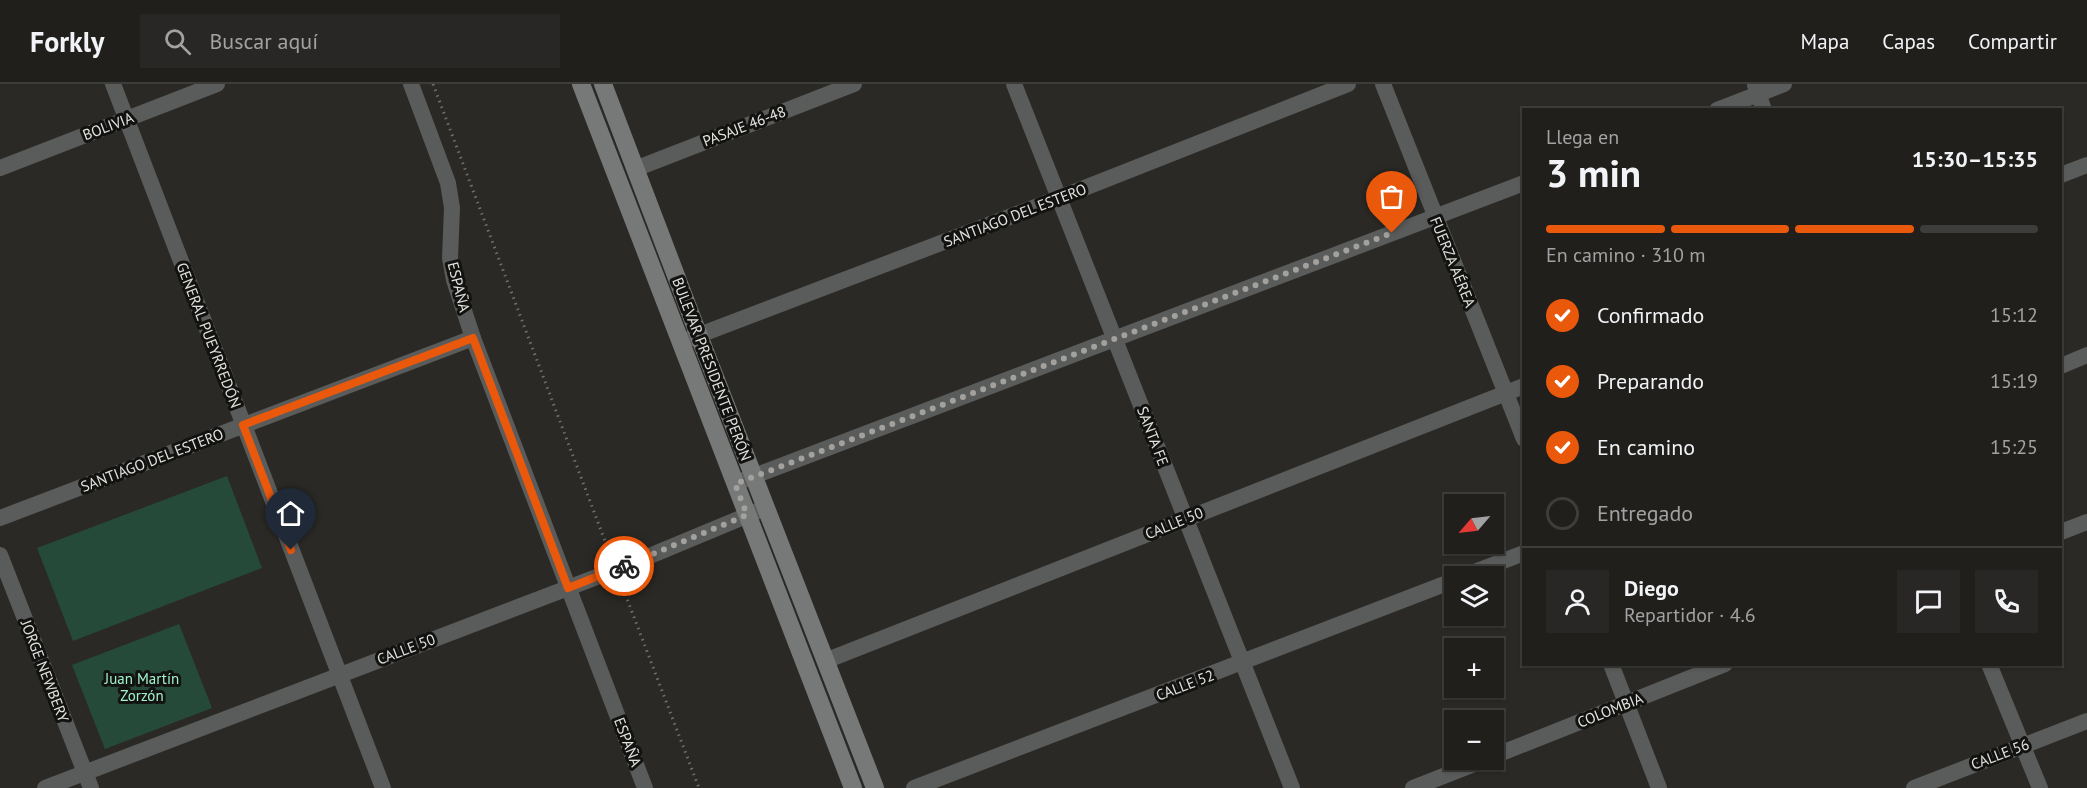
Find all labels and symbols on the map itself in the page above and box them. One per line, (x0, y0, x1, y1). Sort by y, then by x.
street label: PASAJE 46-48 (700, 101, 788, 151)
street label: BOLIVIA (80, 108, 136, 144)
pin (1366, 171, 1417, 233)
street label: SANTIAGO DEL ESTERO (941, 179, 1089, 251)
street label: FUERZA AÉREA (1426, 214, 1480, 310)
street label: GENERAL PUEYRREDÓN (172, 260, 246, 410)
street label: ESPAÑA (444, 260, 474, 314)
street label: BULEVAR PRESIDENTE PERÓN (668, 275, 756, 463)
street label: SANTA FE (1133, 404, 1173, 468)
street label: SANTIAGO DEL ESTERO (78, 424, 226, 496)
pin (265, 488, 316, 550)
north arrow (1444, 494, 1504, 554)
street label: CALLE 50 (1142, 503, 1206, 543)
courier (594, 536, 654, 596)
street label: JORGE NEWBERY (16, 616, 73, 725)
street label: CALLE 50 (374, 629, 438, 669)
street label: CALLE 52 (1153, 665, 1217, 705)
park label: Juan Martín Zorzón (104, 669, 179, 705)
street label: COLOMBIA (1574, 688, 1646, 732)
street label: ESPAÑA (610, 715, 646, 769)
street label: CALLE 56 (1968, 734, 2032, 774)

